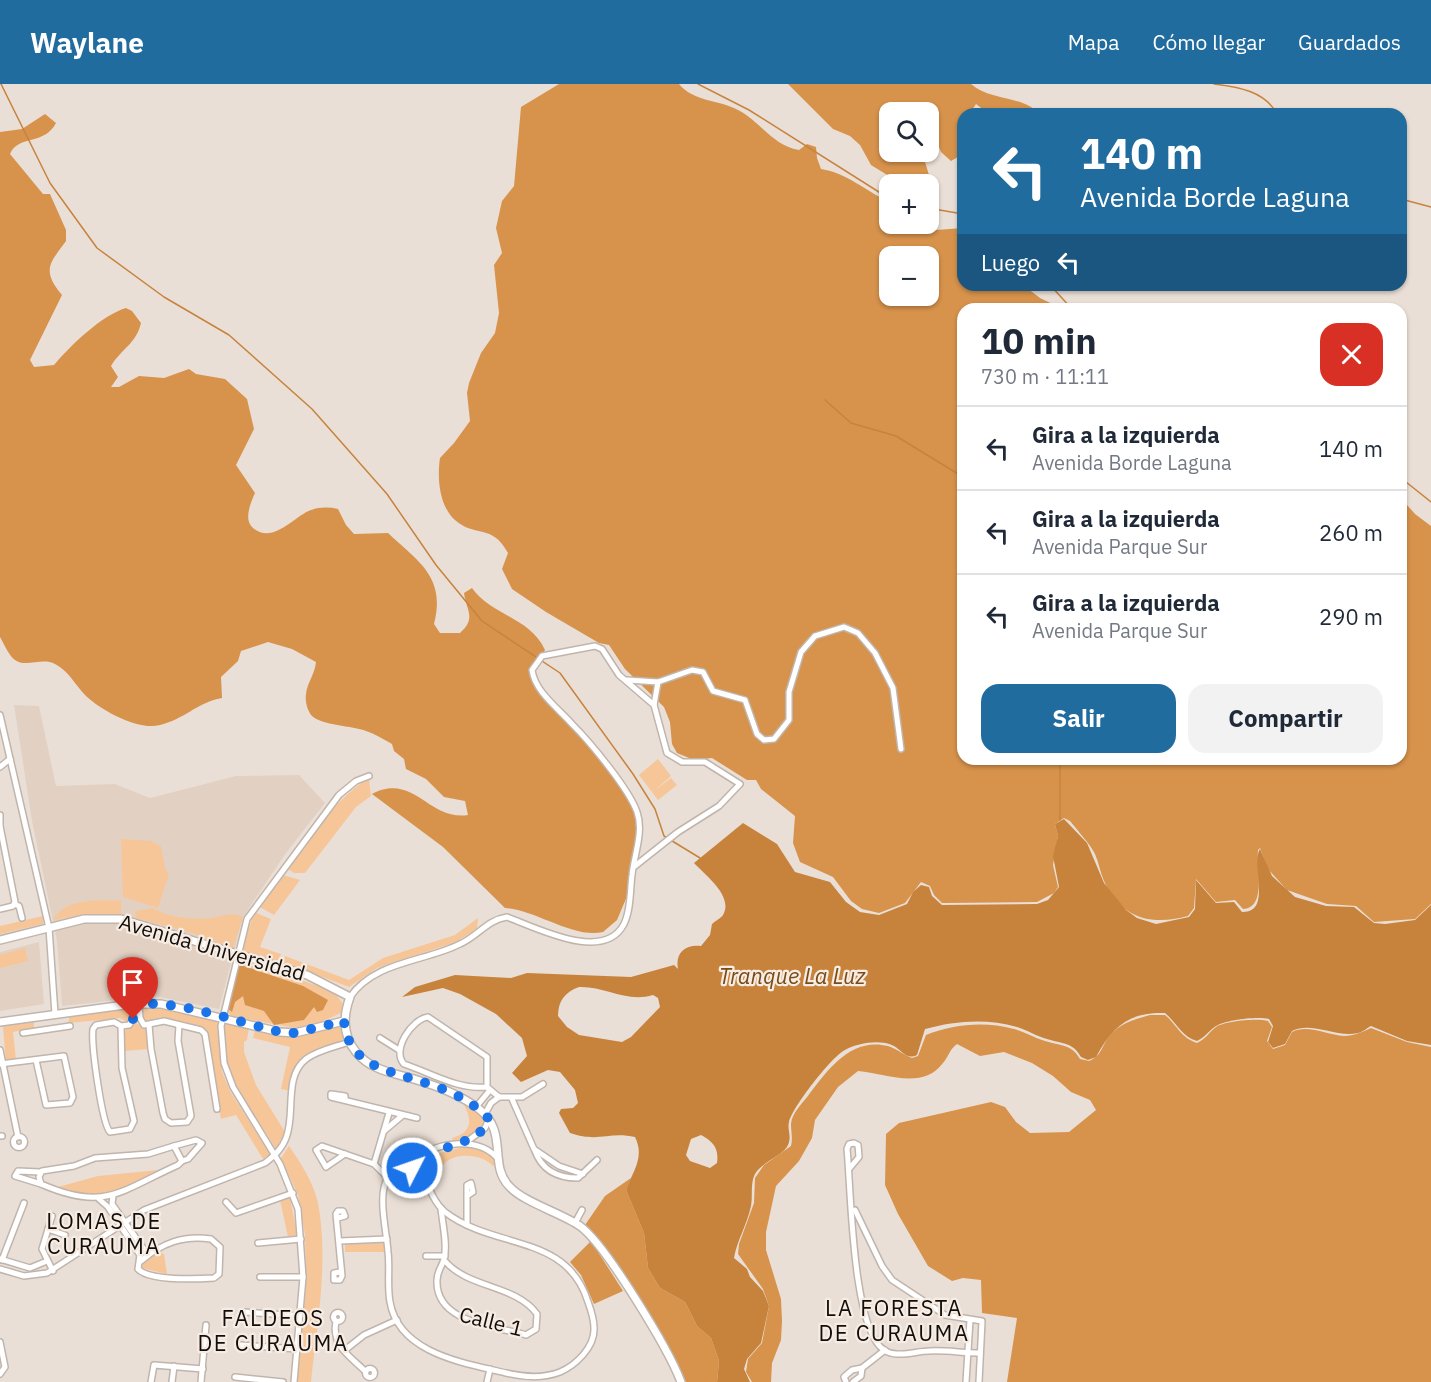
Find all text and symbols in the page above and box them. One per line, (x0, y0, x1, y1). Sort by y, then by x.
text: Waylane (30, 24, 144, 61)
text: Mapa (1068, 28, 1119, 56)
text: Cómo llegar (1152, 28, 1265, 56)
text: Guardados (1298, 28, 1401, 56)
map controls (879, 102, 939, 306)
button: search (879, 102, 939, 162)
text: 140 m (1080, 126, 1203, 181)
icon: left (981, 132, 1059, 210)
button: + (879, 174, 939, 234)
text: Avenida Borde Laguna (1080, 179, 1350, 214)
button: − (879, 246, 939, 306)
icon: left (1052, 246, 1085, 279)
text: Luego (981, 248, 1040, 277)
text: 10 min (981, 317, 1097, 364)
button: close (1320, 323, 1383, 386)
text: 730 m · 11:11 (981, 363, 1109, 390)
text: Gira a la izquierda (1032, 420, 1220, 449)
icon: left (981, 432, 1014, 465)
text: 140 m (1319, 434, 1383, 463)
text: Avenida Borde Laguna (1032, 449, 1232, 476)
text: Gira a la izquierda (1032, 504, 1220, 533)
icon: left (981, 516, 1014, 549)
text: 260 m (1319, 518, 1383, 547)
text: Avenida Parque Sur (1032, 533, 1207, 560)
text: Gira a la izquierda (1032, 588, 1220, 617)
icon: left (981, 600, 1014, 633)
text: 290 m (1319, 602, 1383, 631)
text: Avenida Parque Sur (1032, 617, 1207, 644)
button: Salir (981, 684, 1176, 753)
button: Compartir (1188, 684, 1383, 753)
street label: Avenida Universidad (116, 907, 308, 987)
pin (107, 957, 158, 1019)
water label: Tranque La Luz (719, 961, 867, 990)
icon: arrive (116, 966, 149, 999)
position arrow (380, 1136, 444, 1200)
district label: LOMAS DE CURAUMA (46, 1206, 162, 1260)
district label: LA FORESTA DE CURAUMA (818, 1293, 970, 1347)
street label: Calle 1 (456, 1300, 526, 1342)
district label: FALDEOS DE CURAUMA (197, 1303, 349, 1357)

